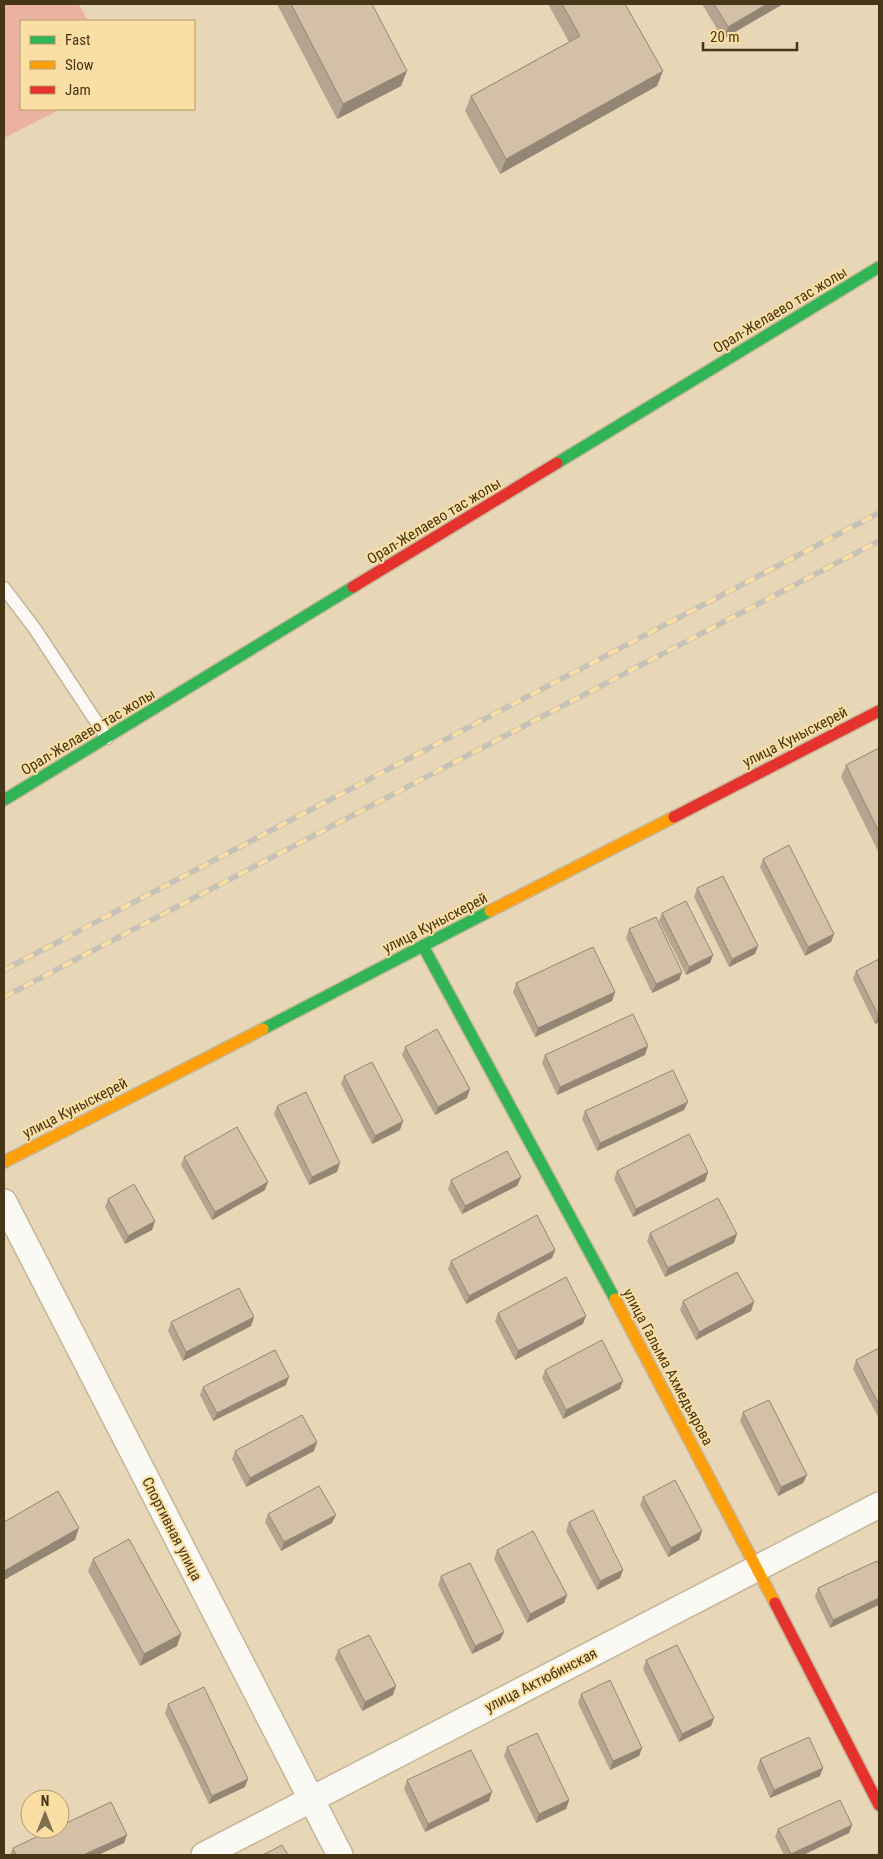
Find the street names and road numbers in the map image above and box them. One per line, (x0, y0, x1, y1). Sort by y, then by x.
street label: Орал-Желаево тас жолы (710, 263, 850, 357)
street label: Орал-Желаево тас жолы (364, 474, 504, 568)
street label: Орал-Желаево тас жолы (18, 685, 158, 779)
street label: улица Куныскерей (740, 703, 850, 771)
street label: улица Куныскерей (380, 889, 490, 957)
street label: улица Куныскерей (20, 1074, 130, 1142)
street label: улица Галыма Ахмедьярова (619, 1286, 717, 1448)
street label: Спортивная улица (138, 1474, 206, 1584)
street label: улица Актюбинская (482, 1644, 600, 1716)

